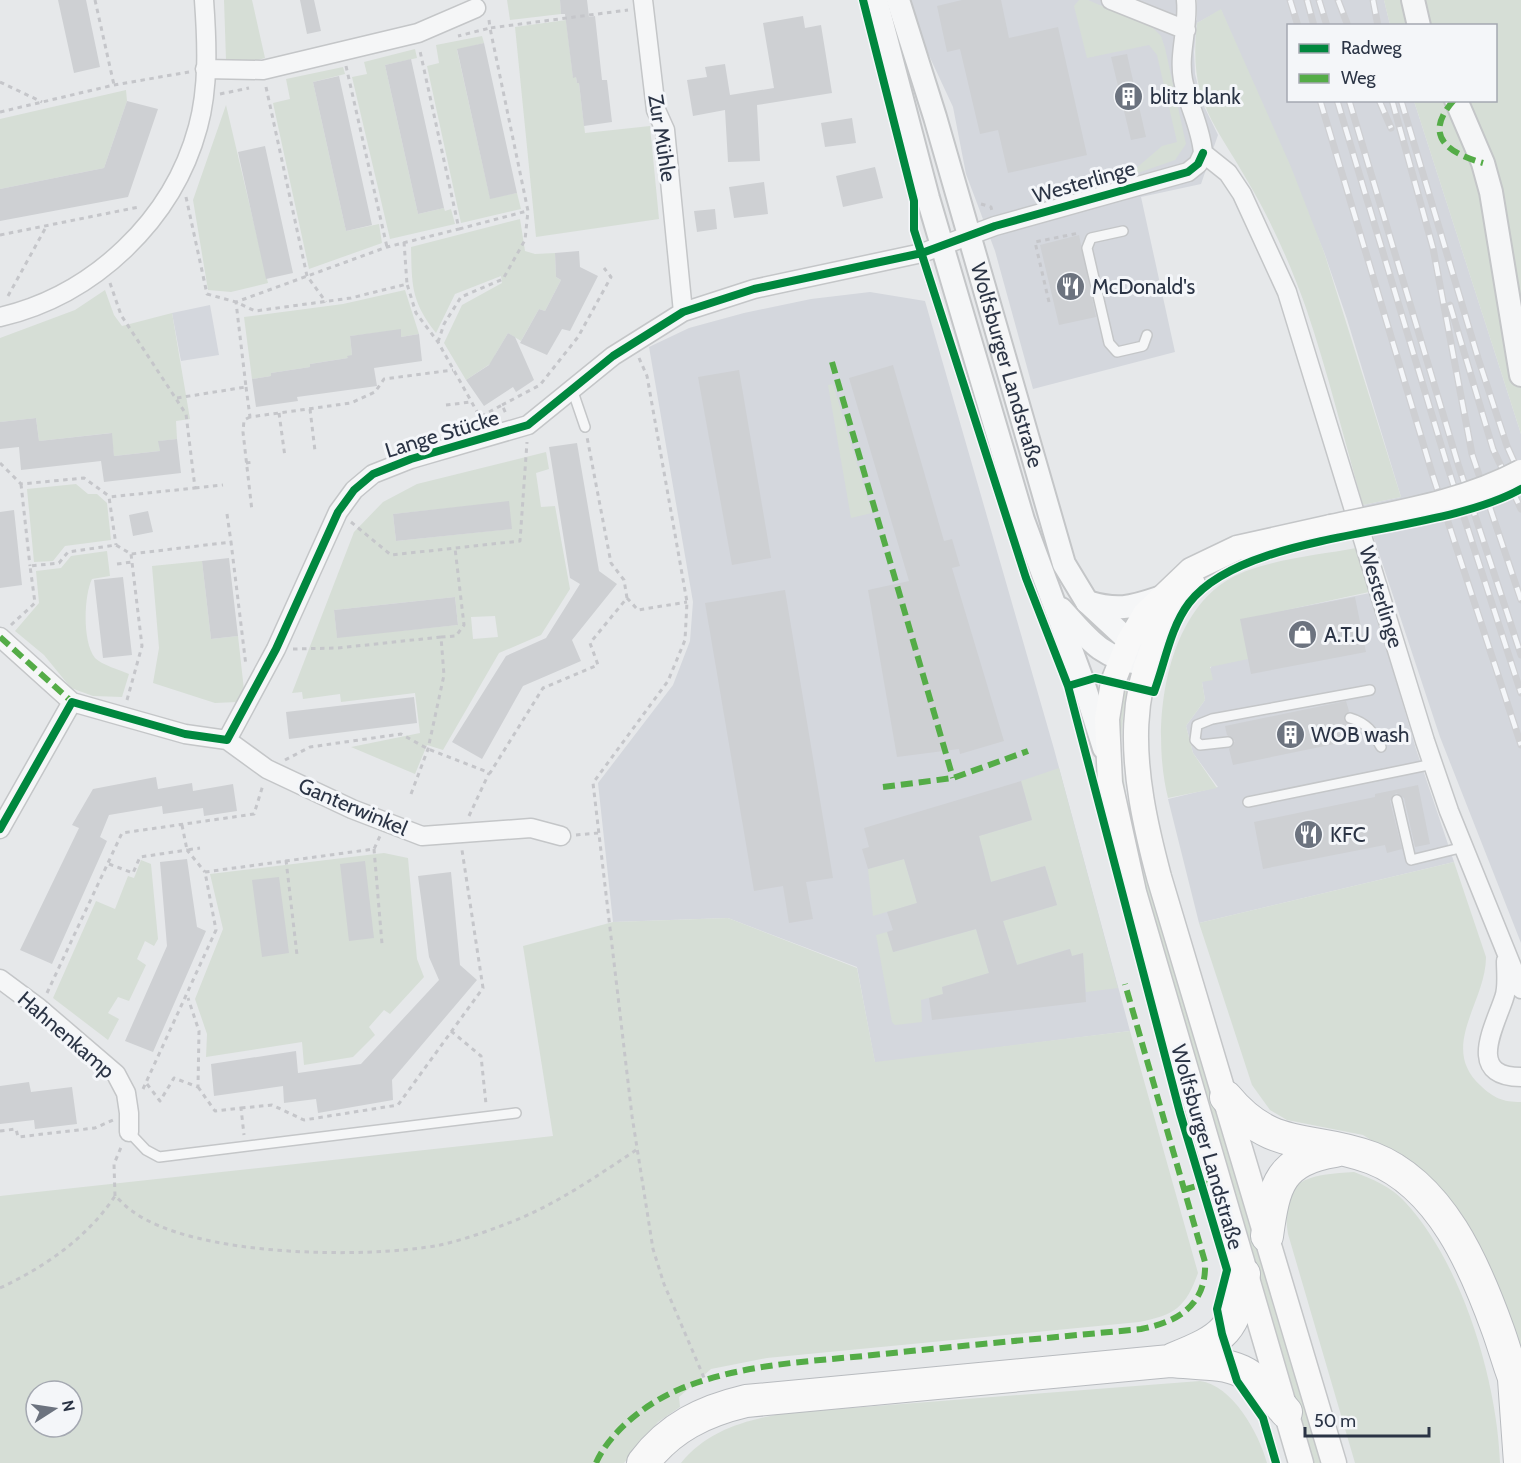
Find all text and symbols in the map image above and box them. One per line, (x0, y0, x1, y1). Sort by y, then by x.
legend (1287, 24, 1497, 102)
text: Radweg (1341, 37, 1403, 59)
text: Weg (1341, 67, 1377, 89)
building icon: blitz blank (1113, 81, 1145, 113)
place label: blitz blank (1150, 84, 1241, 109)
street label: Zur Mühle (643, 93, 682, 184)
street label: Westerlinge (1030, 155, 1138, 208)
street label: Wolfsburger Landstraße (966, 260, 1049, 471)
restaurant icon: McDonald's (1055, 271, 1087, 303)
place label: McDonald's (1092, 274, 1196, 299)
street label: Lange Stücke (382, 404, 502, 463)
street label: Westerlinge (1354, 543, 1409, 651)
shop icon: A.T.U (1287, 619, 1319, 651)
place label: A.T.U (1324, 622, 1370, 647)
building icon: WOB wash (1274, 719, 1306, 751)
place label: WOB wash (1311, 722, 1409, 747)
street label: Ganterwinkel (295, 772, 412, 841)
restaurant icon: KFC (1293, 819, 1325, 851)
place label: KFC (1330, 822, 1366, 847)
street label: Hahnenkamp (13, 986, 120, 1083)
street label: Wolfsburger Landstraße (1166, 1042, 1249, 1252)
north arrow (24, 1379, 84, 1439)
text: N (58, 1398, 79, 1413)
scale bar (1305, 1400, 1430, 1438)
text: 50 m (1314, 1410, 1356, 1432)

